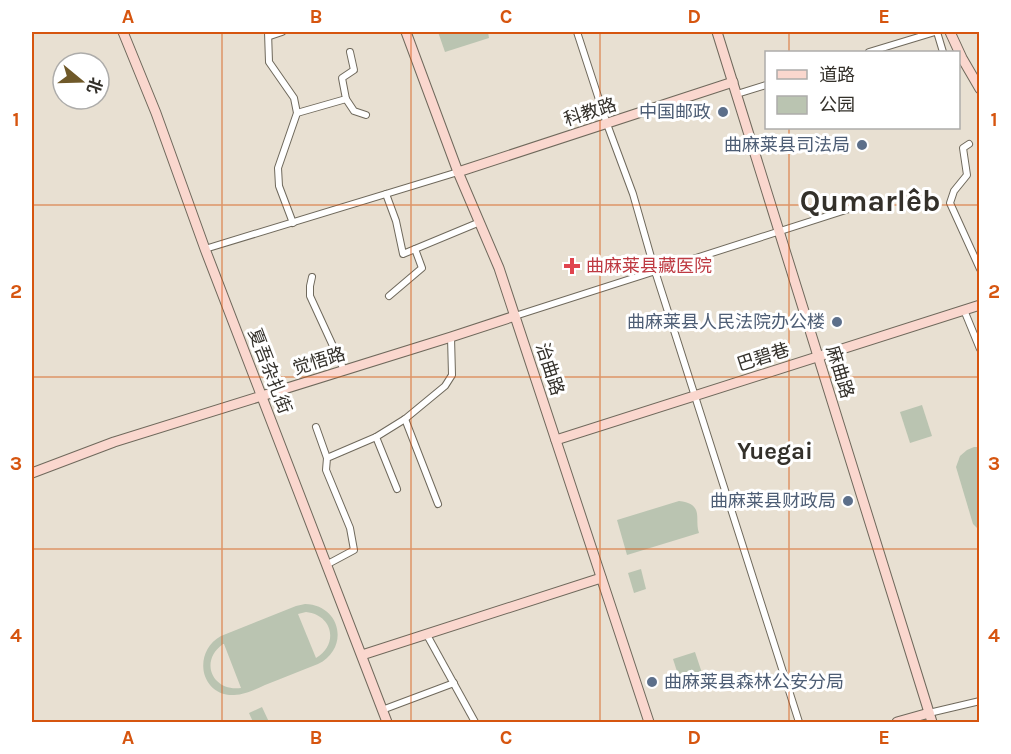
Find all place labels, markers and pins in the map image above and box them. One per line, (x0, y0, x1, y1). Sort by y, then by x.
place label: 中国邮政 (639, 101, 711, 123)
marker: 中国邮政 (716, 105, 730, 119)
place label: 曲麻莱县司法局 (724, 134, 850, 156)
marker: 曲麻莱县司法局 (855, 138, 869, 152)
place label: 曲麻莱县藏医院 (586, 255, 712, 277)
marker: 曲麻莱县藏医院 (563, 257, 581, 275)
place label: 曲麻莱县人民法院办公楼 (627, 311, 825, 333)
marker: 曲麻莱县人民法院办公楼 (830, 315, 844, 329)
place label: 曲麻莱县财政局 (710, 490, 836, 512)
marker: 曲麻莱县财政局 (841, 494, 855, 508)
place label: 曲麻莱县森林公安分局 (664, 671, 844, 693)
marker: 曲麻莱县森林公安分局 (645, 675, 659, 689)

